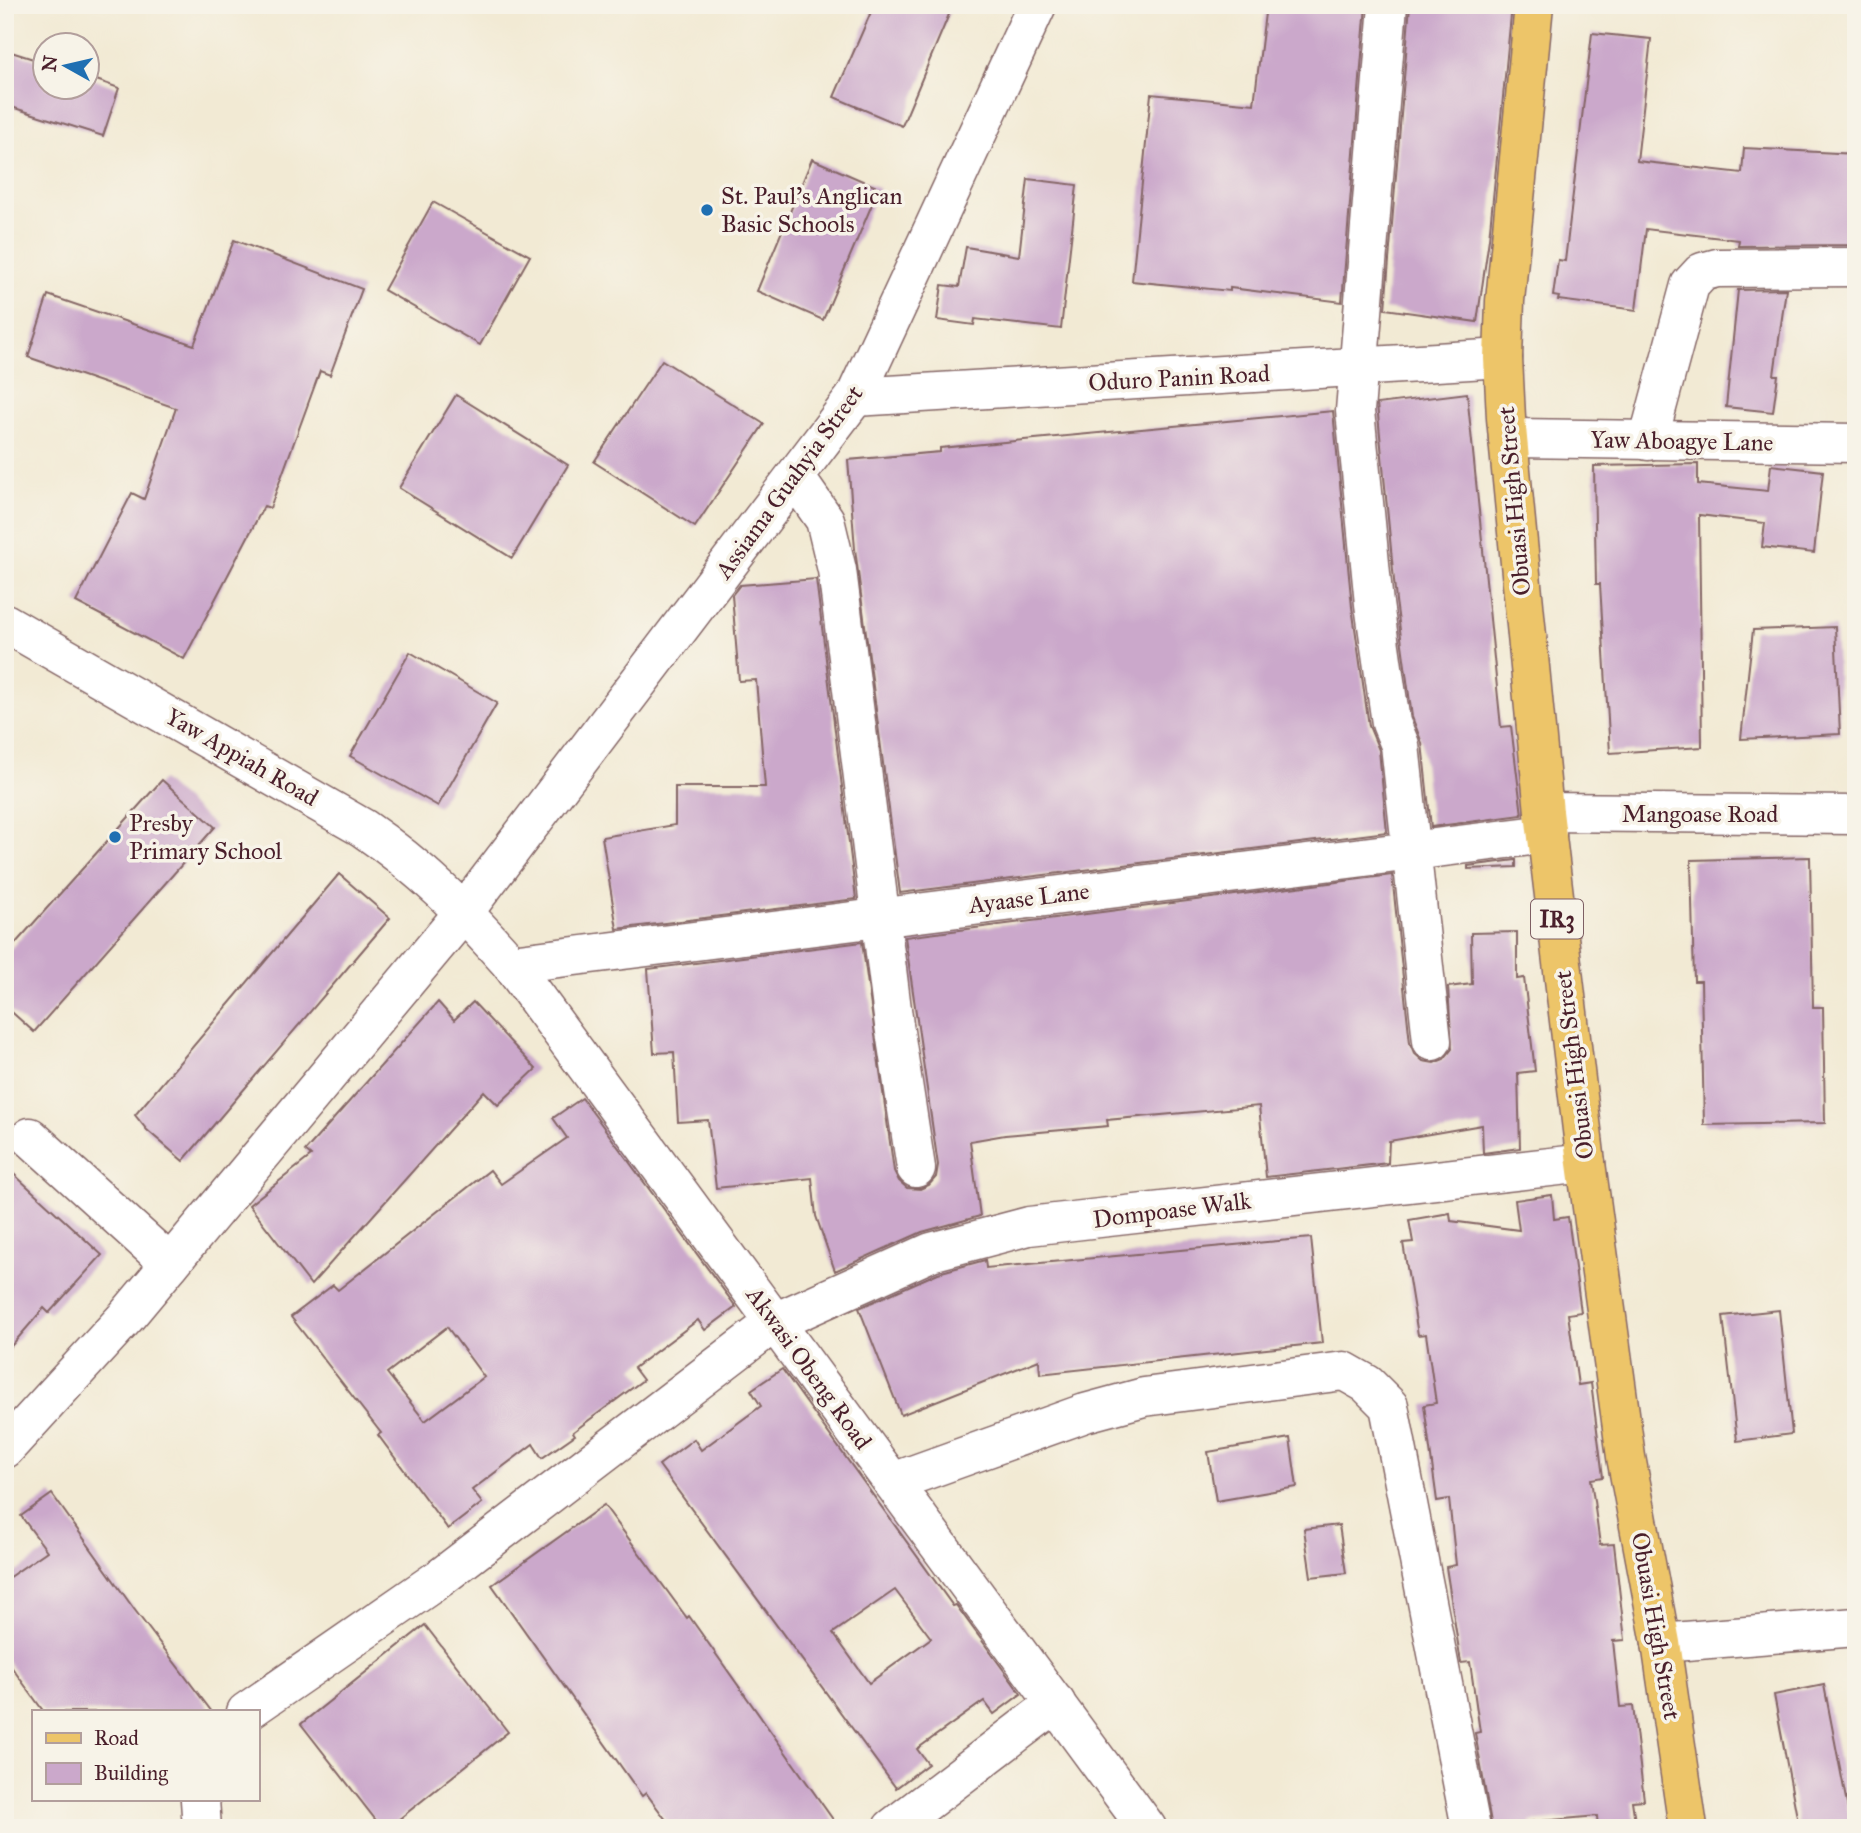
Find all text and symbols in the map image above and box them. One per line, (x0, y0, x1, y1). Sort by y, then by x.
north arrow (32, 32, 102, 102)
text: N (37, 54, 62, 73)
place label: St. Paul's Anglican Basic Schools (721, 181, 902, 239)
marker: St. Paul's Anglican Basic Schools (699, 202, 715, 218)
street label: Oduro Panin Road (1087, 358, 1271, 398)
street label: Assiama Guahyia Street (708, 379, 870, 585)
street label: Obuasi High Street (1491, 405, 1537, 597)
street label: Yaw Aboagye Lane (1590, 424, 1774, 458)
street label: Yaw Appiah Road (160, 701, 324, 813)
street label: Mangoase Road (1622, 799, 1778, 829)
place label: Presby Primary School (129, 808, 283, 866)
marker: Presby Primary School (107, 829, 123, 845)
street label: Ayaase Lane (966, 876, 1091, 920)
road number: IR3 (1531, 900, 1583, 938)
street label: Obuasi High Street (1547, 968, 1600, 1161)
street label: Dompoase Walk (1091, 1185, 1254, 1235)
street label: Akwasi Obeng Road (739, 1280, 878, 1455)
street label: Obuasi High Street (1625, 1530, 1687, 1723)
legend (32, 1710, 259, 1801)
text: Road (94, 1725, 139, 1751)
text: Building (94, 1760, 168, 1786)

